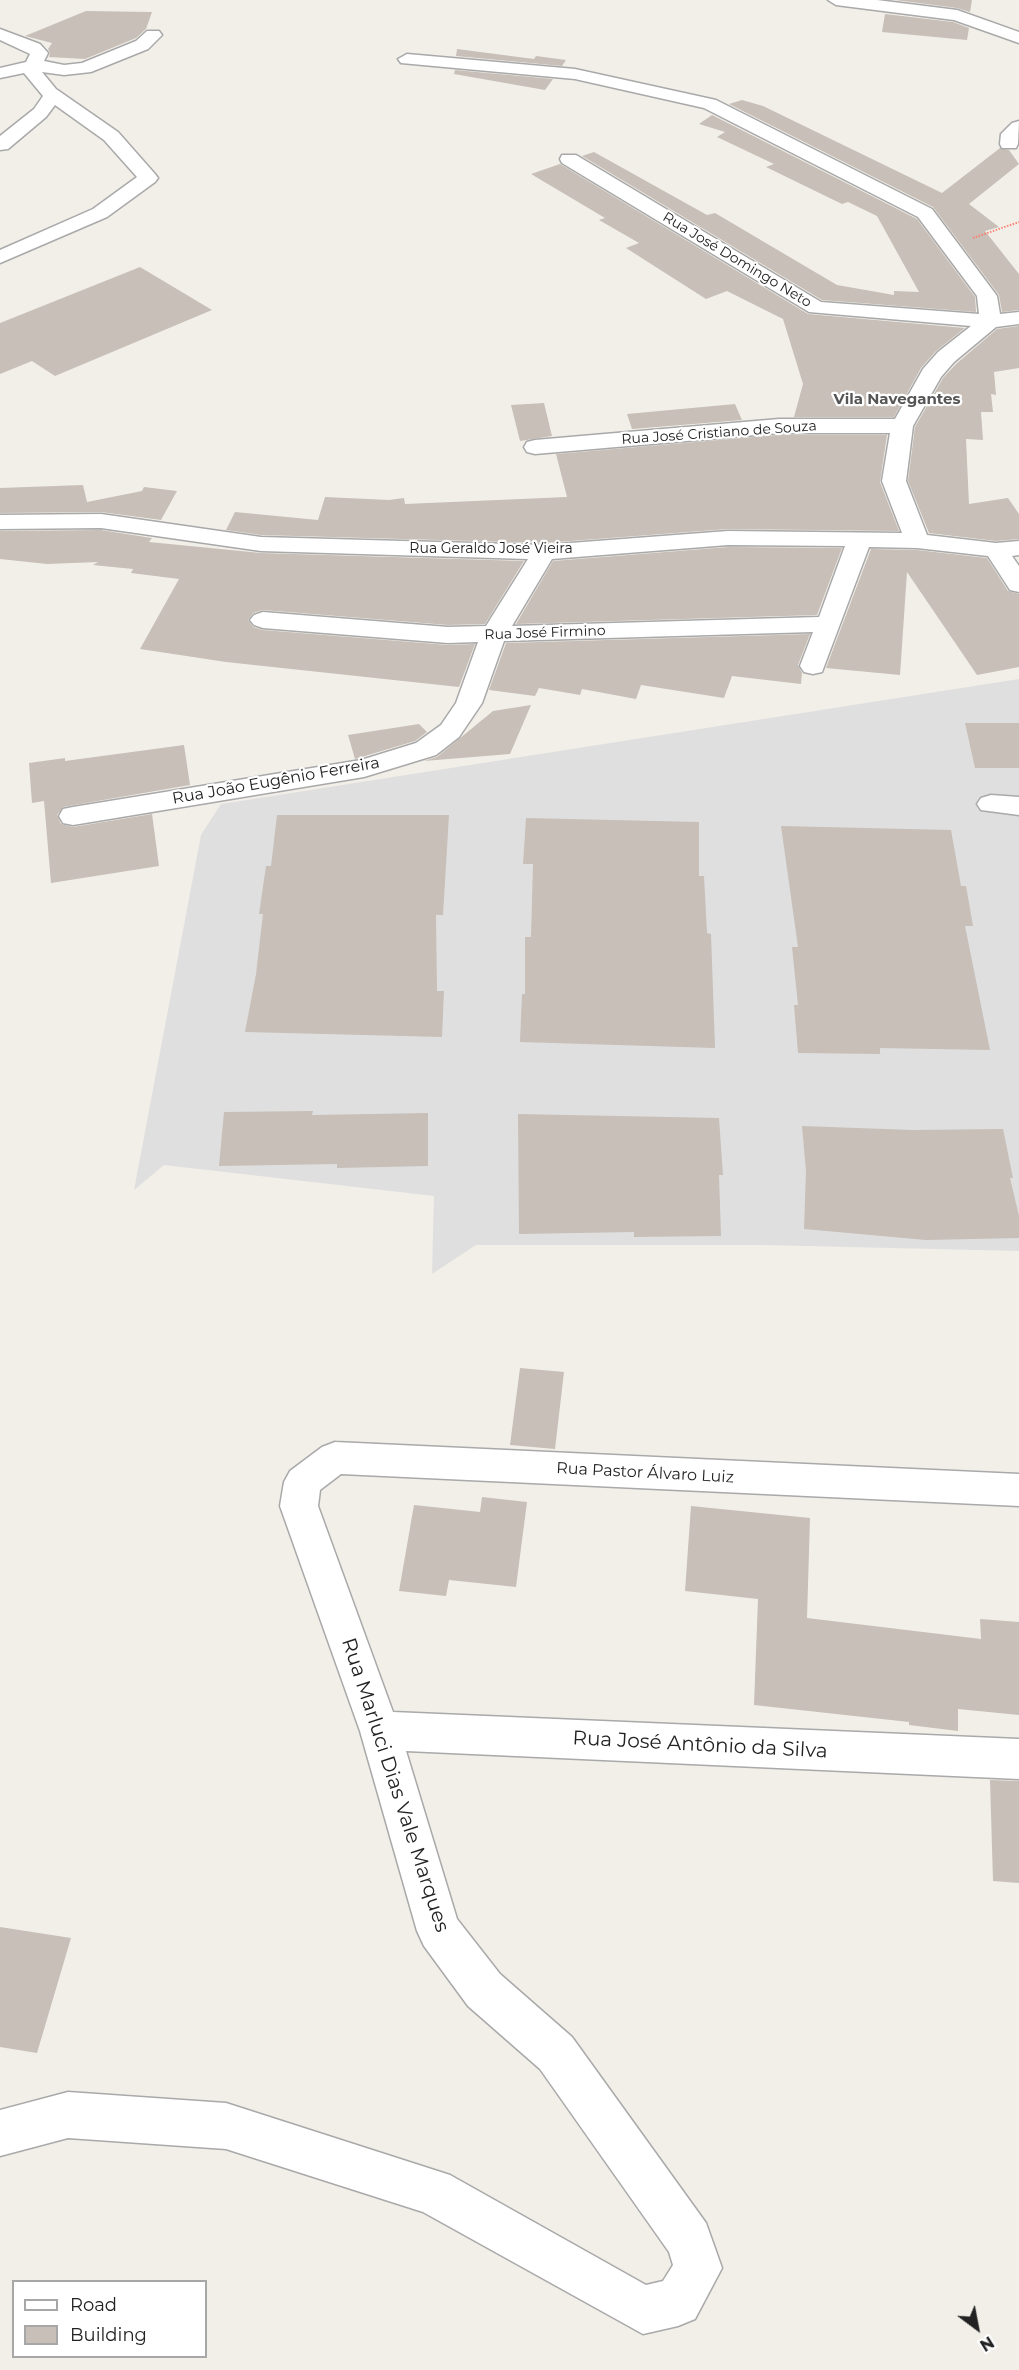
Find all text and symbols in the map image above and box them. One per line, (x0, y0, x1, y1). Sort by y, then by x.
street label: Rua José Domingo Neto (660, 209, 814, 311)
district label: Vila Navegantes (834, 391, 960, 409)
street label: Rua José Cristiano de Souza (621, 418, 817, 448)
street label: Rua Geraldo José Vieira (409, 541, 573, 557)
street label: Rua José Firmino (484, 622, 606, 644)
street label: Rua João Eugênio Ferreira (171, 753, 381, 809)
street label: Rua Pastor Álvaro Luiz (556, 1459, 734, 1487)
street label: Rua Marluci Dias Vale Marques (336, 1635, 454, 1935)
street label: Rua José Antônio da Silva (572, 1726, 828, 1764)
legend (12, 2280, 207, 2358)
text: Road (70, 2294, 117, 2316)
north arrow (947, 2298, 1007, 2358)
text: Building (70, 2324, 147, 2346)
text: N (976, 2332, 997, 2355)

